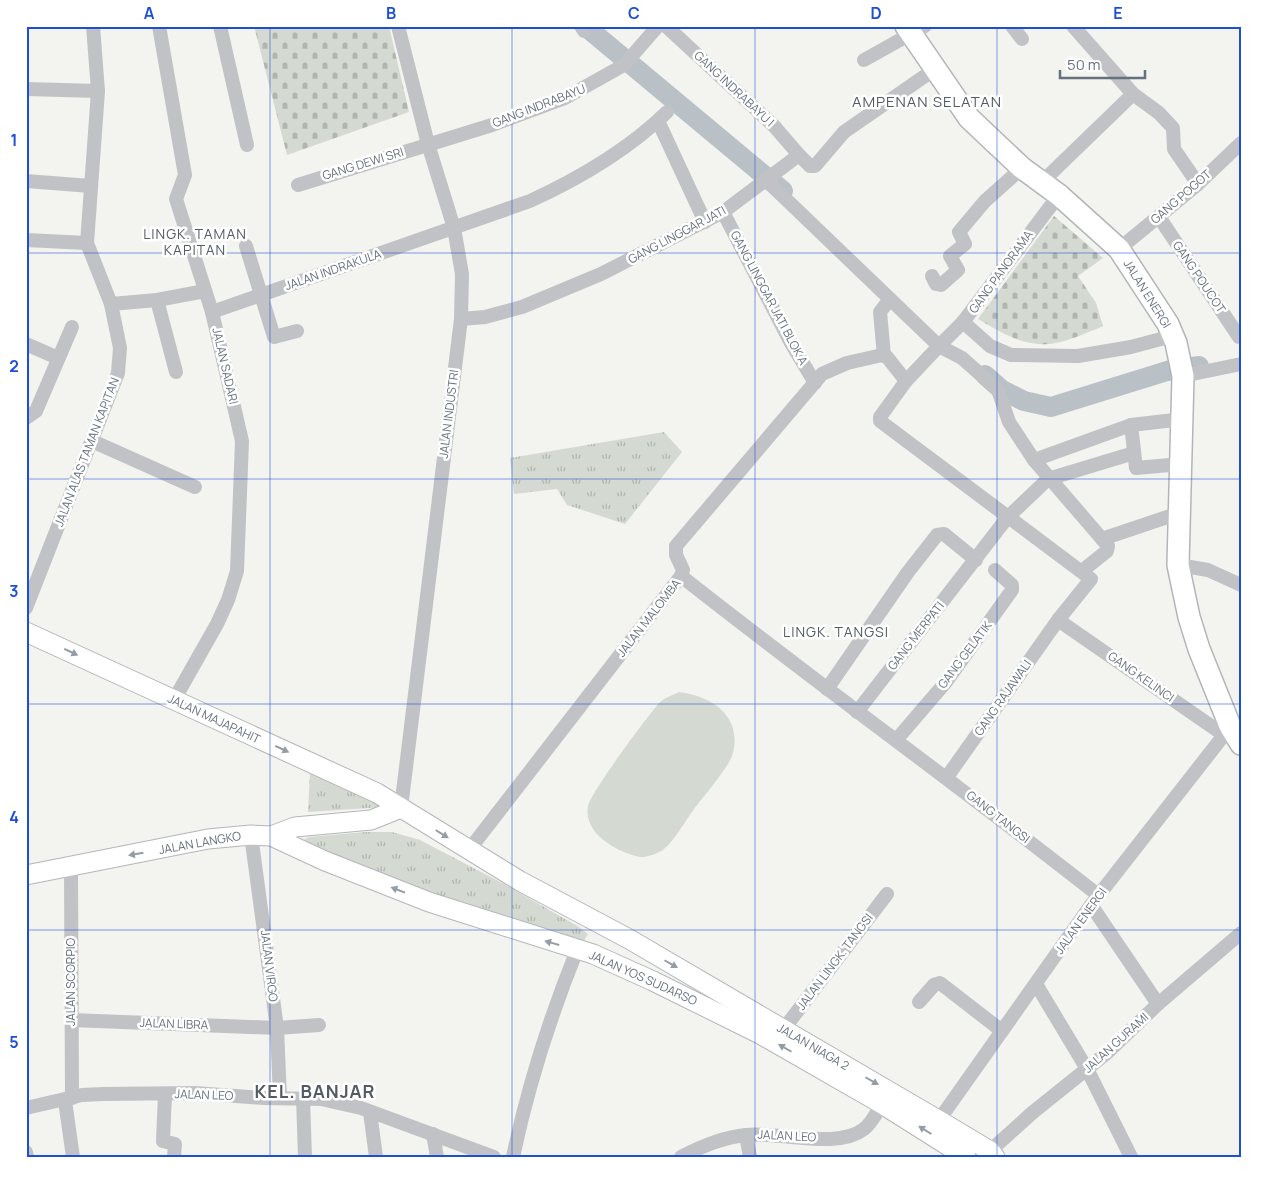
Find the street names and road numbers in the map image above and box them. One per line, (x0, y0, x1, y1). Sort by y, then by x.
street label: GANG INDRABAYU I (691, 47, 778, 130)
street label: GANG INDRABAYU (490, 80, 588, 131)
street label: GANG DEWI SRI (320, 143, 406, 184)
street label: GANG POGOT (1147, 165, 1215, 228)
street label: GANG LINGGAR JATI (625, 202, 729, 268)
street label: GANG PANORAMA (965, 226, 1037, 317)
street label: GANG LINGGAR JATI BLOK A (727, 228, 812, 368)
street label: GANG POUCOT (1169, 237, 1230, 317)
street label: JALAN INDRAKULA (282, 245, 384, 294)
street label: JALAN ENERGI (1120, 256, 1175, 331)
street label: JALAN SADARI (208, 326, 243, 406)
street label: JALAN INDUSTRI (435, 369, 462, 459)
street label: JALAN ALAS TAMAN KAPITAN (50, 375, 123, 529)
street label: JALAN MALOMBA (613, 575, 685, 660)
street label: GANG MERPATI (883, 598, 948, 674)
street label: GANG GELATIK (934, 617, 996, 692)
street label: GANG KELINCI (1105, 647, 1178, 706)
street label: GANG RAJAWALI (970, 656, 1035, 739)
street label: JALAN MAJAPAHIT (165, 690, 264, 748)
street label: GANG TANGSI (963, 786, 1034, 847)
street label: JALAN LANGKO (158, 827, 243, 858)
street label: JALAN ENERGI (1051, 884, 1110, 957)
street label: JALAN LINGK. TANGSI (793, 910, 877, 1013)
street label: JALAN VIRGO (257, 929, 282, 1003)
street label: JALAN SCORPIO (62, 938, 79, 1026)
street label: JALAN YOS SUDARSO (586, 946, 700, 1009)
street label: JALAN GURAMI (1079, 1009, 1152, 1076)
street label: JALAN LIBRA (139, 1014, 209, 1033)
street label: JALAN NIAGA 2 (774, 1019, 853, 1074)
street label: JALAN LEO (174, 1085, 234, 1104)
street label: JALAN LEO (757, 1125, 817, 1146)

